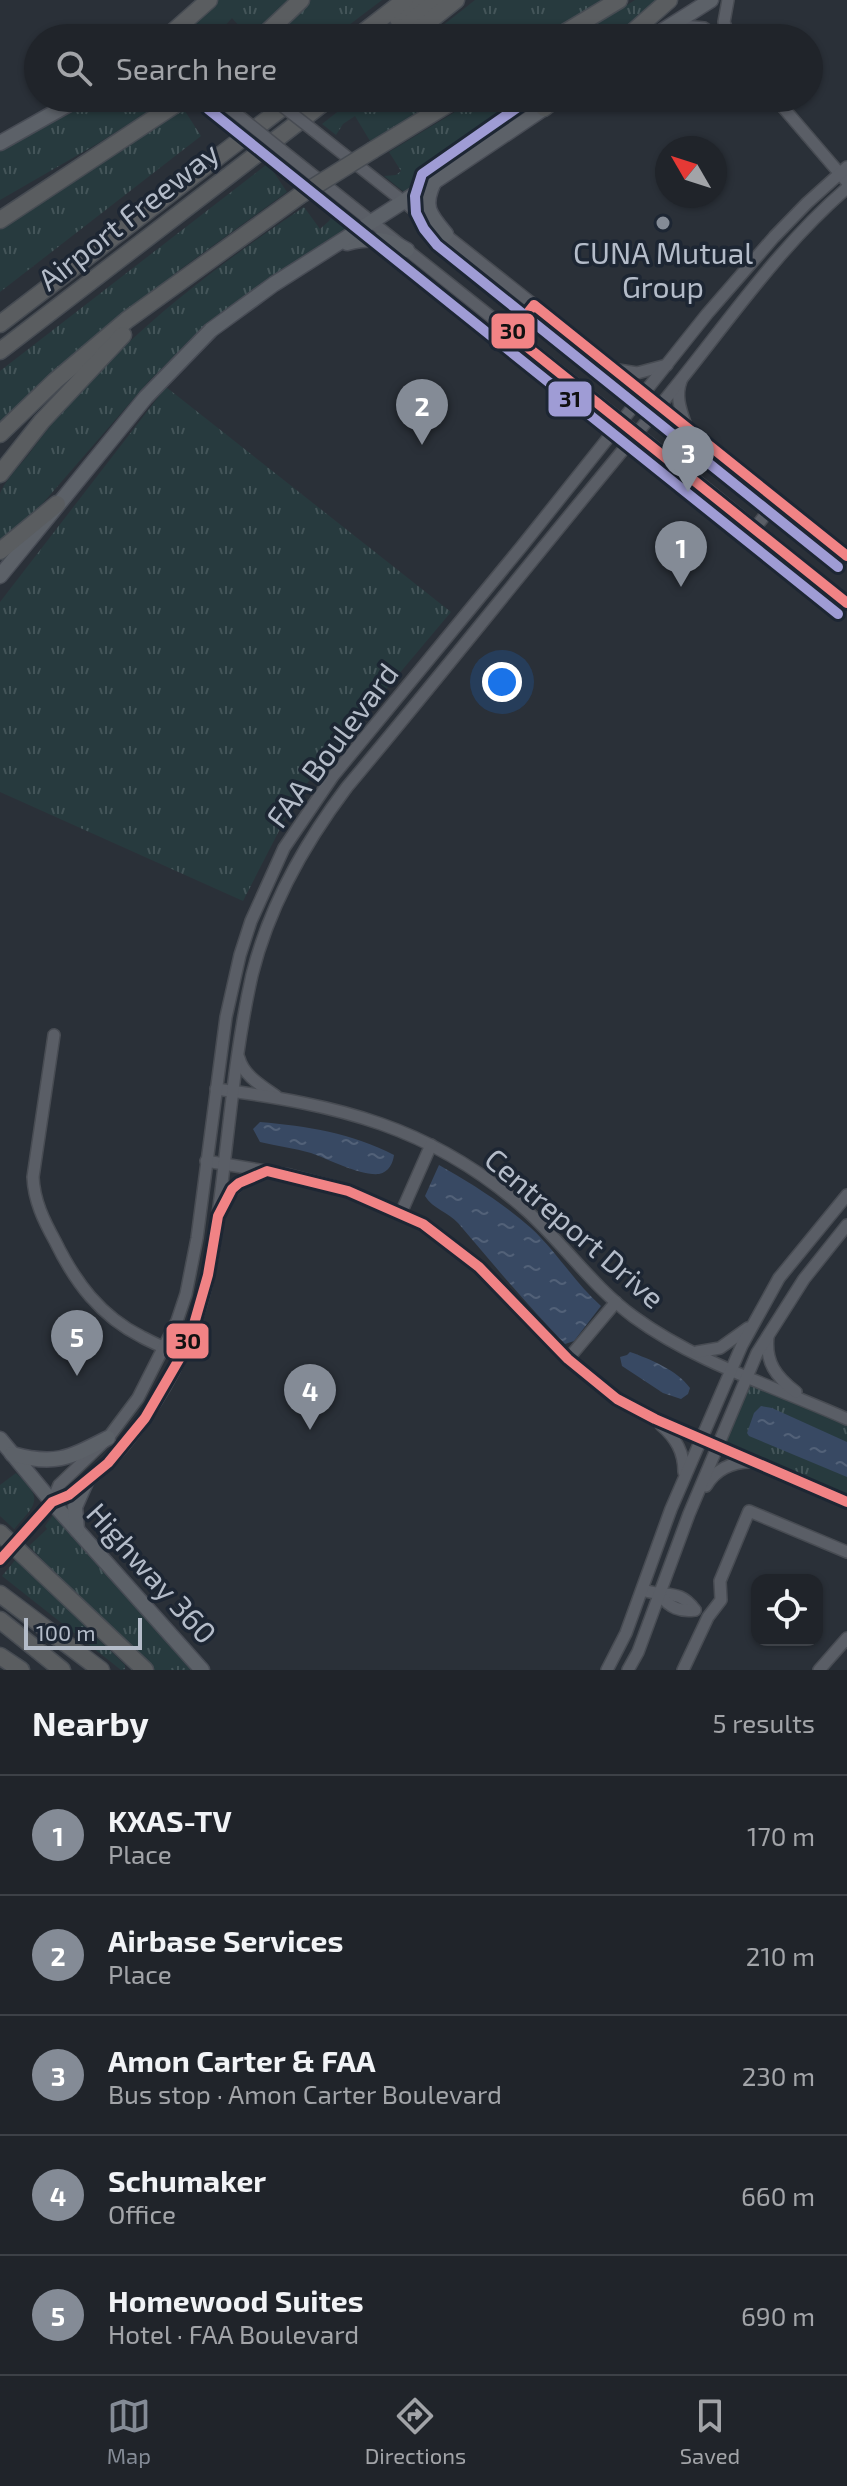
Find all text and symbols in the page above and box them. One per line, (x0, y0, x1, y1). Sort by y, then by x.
search box (24, 24, 823, 112)
icon: search (52, 46, 96, 90)
text: Search here (116, 50, 277, 86)
street label: Airport Freeway (30, 134, 225, 297)
north arrow (655, 136, 727, 208)
marker: CUNA Mutual Group (654, 214, 672, 232)
place label: CUNA Mutual Group (573, 234, 753, 304)
line badge: 30 (490, 312, 536, 350)
text: 30 (500, 317, 526, 343)
pin: 2 (396, 379, 448, 445)
line badge: 31 (547, 380, 593, 418)
text: 31 (559, 385, 581, 411)
pin: 3 (662, 426, 714, 492)
pin: 1 (655, 521, 707, 587)
street label: FAA Boulevard (258, 655, 405, 834)
your location (482, 662, 522, 702)
street label: Centreport Drive (478, 1140, 672, 1315)
pin: 5 (51, 1310, 103, 1376)
line badge: 30 (165, 1322, 210, 1360)
text: 30 (175, 1327, 201, 1353)
pin: 4 (284, 1364, 336, 1430)
street label: Highway 360 (80, 1495, 225, 1650)
map controls (751, 1574, 823, 1646)
button: locate (751, 1574, 823, 1646)
scale bar (24, 1614, 142, 1650)
text: 100 m (36, 1619, 95, 1645)
text: Nearby (32, 1702, 149, 1743)
text: 5 results (713, 1707, 815, 1738)
text: KXAS-TV (108, 1802, 232, 1838)
text: 1 (52, 1820, 64, 1851)
text: 170 m (747, 1820, 815, 1851)
text: Place (108, 1838, 172, 1869)
text: Airbase Services (108, 1922, 343, 1958)
text: 2 (50, 1940, 66, 1971)
text: 210 m (746, 1940, 815, 1971)
text: Place (108, 1958, 172, 1989)
text: Amon Carter & FAA (108, 2042, 376, 2078)
text: 3 (51, 2060, 65, 2091)
text: 230 m (742, 2060, 815, 2091)
text: Bus stop · Amon Carter Boulevard (108, 2078, 502, 2109)
text: Schumaker (108, 2162, 266, 2198)
text: 4 (50, 2180, 66, 2211)
text: 660 m (741, 2180, 815, 2211)
text: Office (108, 2198, 176, 2229)
text: Homewood Suites (108, 2282, 364, 2318)
text: 5 (51, 2300, 65, 2331)
text: 690 m (741, 2300, 815, 2331)
text: Hotel · FAA Boulevard (108, 2318, 359, 2349)
tab: Map (107, 2394, 151, 2468)
tab: Directions (365, 2394, 466, 2468)
tab: Saved (680, 2394, 740, 2468)

